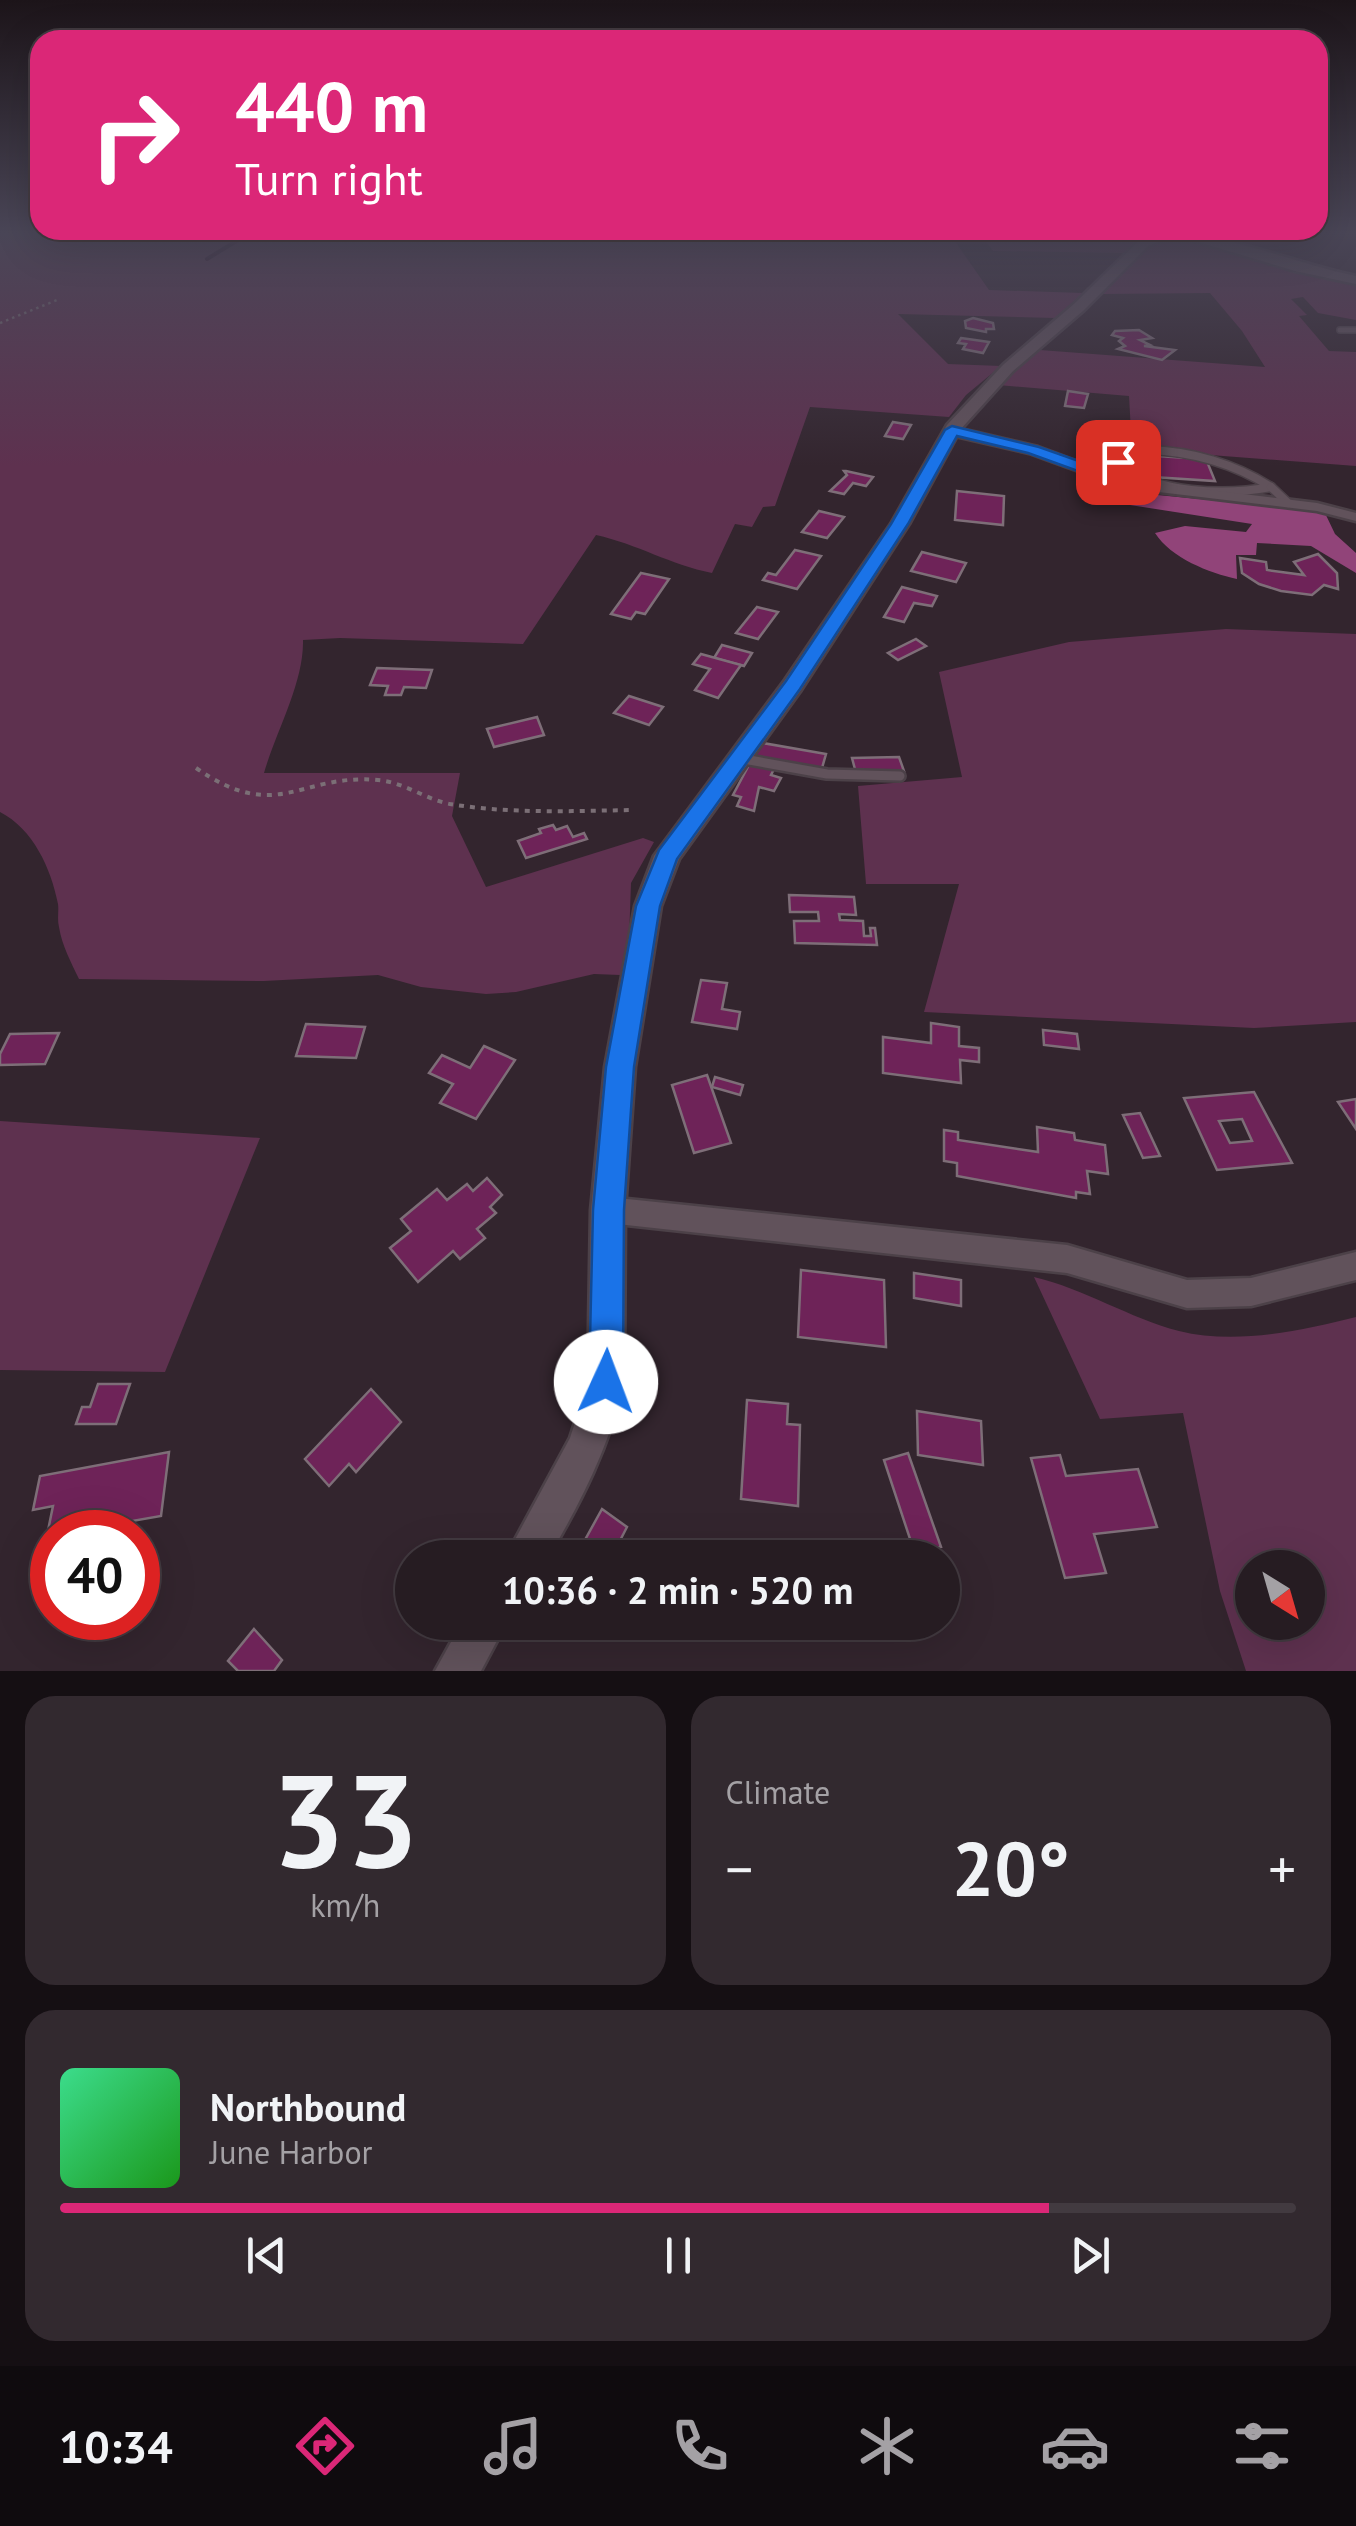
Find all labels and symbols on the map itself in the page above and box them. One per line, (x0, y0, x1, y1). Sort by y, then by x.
pin (1076, 420, 1161, 505)
position arrow (554, 1330, 658, 1434)
speed limit sign: 40 (30, 1510, 160, 1640)
north arrow (1235, 1550, 1325, 1640)

